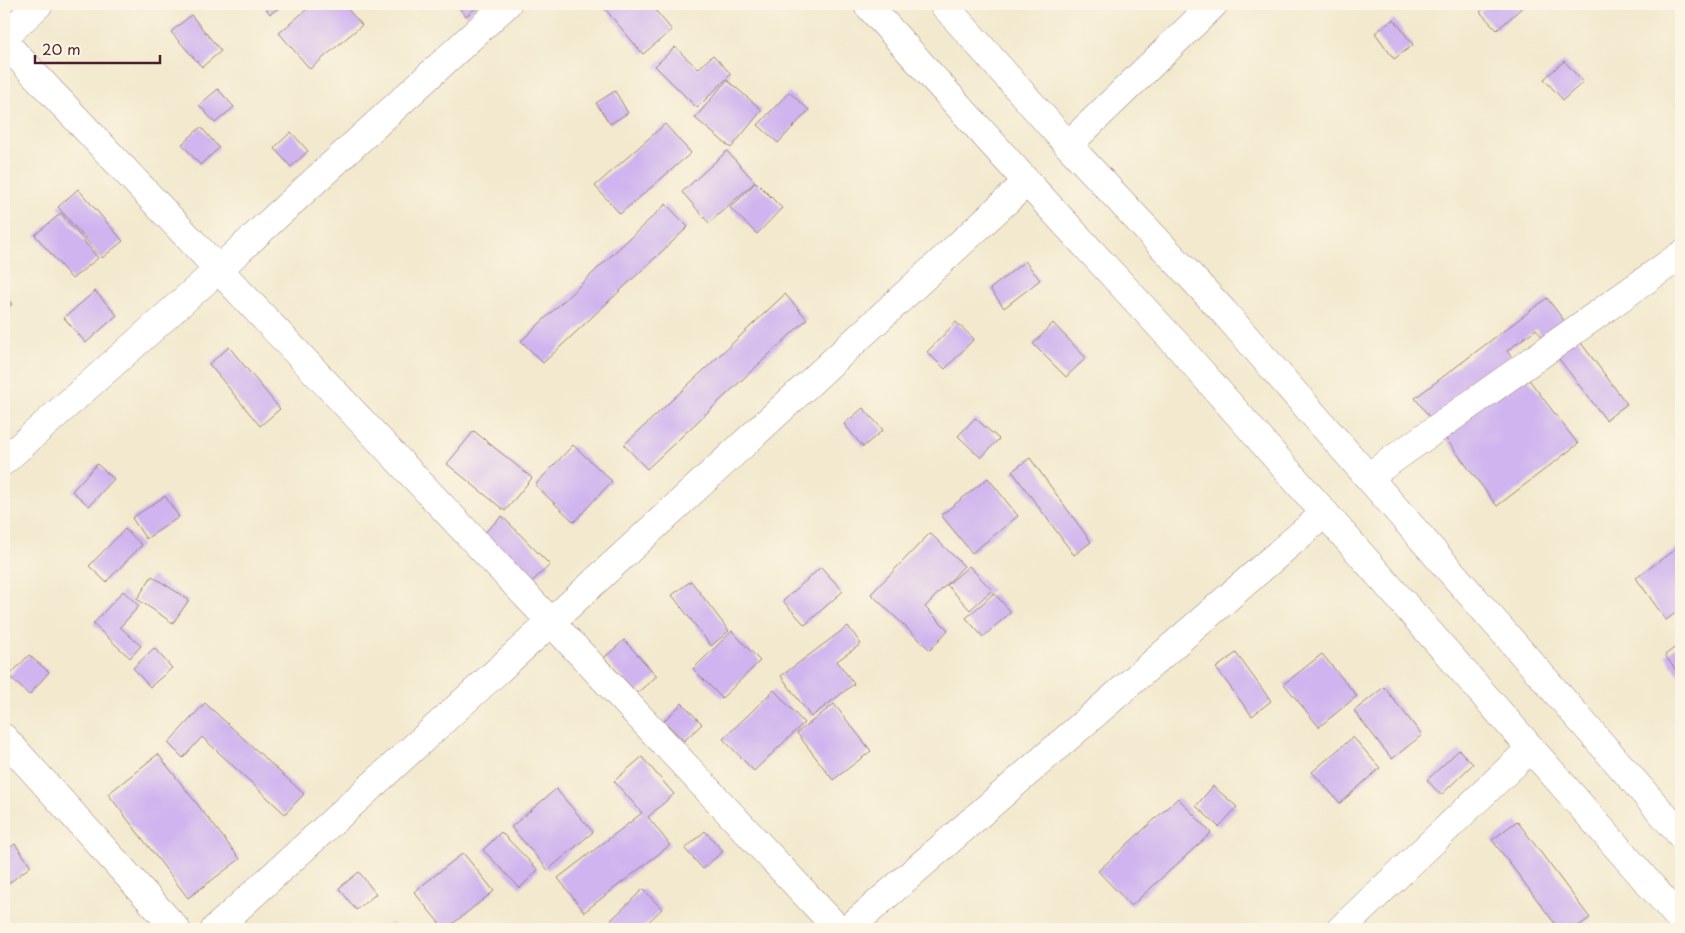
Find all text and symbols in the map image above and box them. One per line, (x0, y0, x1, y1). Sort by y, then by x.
scale bar (35, 32, 160, 64)
text: 20 m (42, 37, 81, 60)

